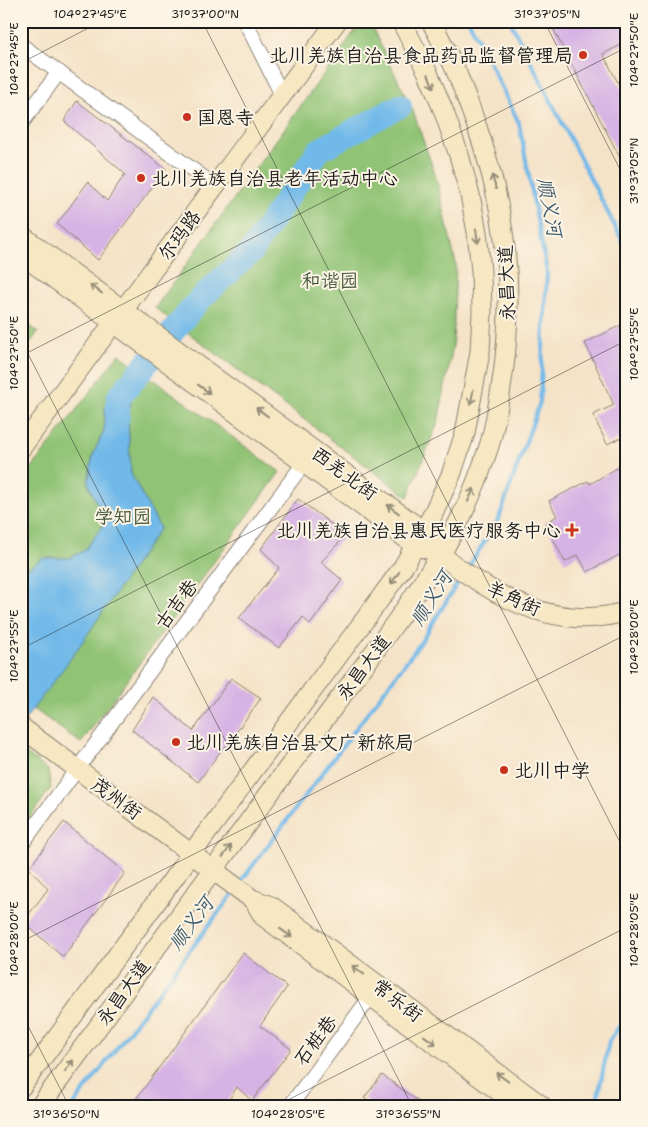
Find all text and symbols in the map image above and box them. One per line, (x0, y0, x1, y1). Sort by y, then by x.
text: 104°27'45"E (53, 6, 127, 22)
text: 31°37'00"N (171, 6, 239, 22)
text: 31°37'05"N (514, 6, 580, 22)
text: 104°27'50"E (626, 13, 642, 87)
text: 104°27'45"E (6, 22, 22, 96)
place label: 北川羌族自治县食品药品监督管理局 (269, 43, 573, 68)
marker: 北川羌族自治县食品药品监督管理局 (577, 49, 589, 61)
one-way arrow (427, 73, 436, 88)
place label: 国恩寺 (197, 105, 254, 130)
marker: 国恩寺 (181, 111, 193, 123)
text: 31°37'05"N (626, 138, 642, 204)
place label: 北川羌族自治县老年活动中心 (151, 166, 398, 191)
marker: 北川羌族自治县老年活动中心 (135, 172, 147, 184)
one-way arrow (488, 174, 498, 190)
water label: 顺义河 (532, 175, 569, 242)
street label: 尔玛路 (153, 205, 206, 266)
one-way arrow (472, 227, 482, 243)
street label: 永昌大道 (493, 245, 520, 321)
park label: 和谐园 (301, 268, 359, 293)
one-way arrow (89, 284, 103, 294)
text: 104°27'55"E (626, 308, 642, 380)
text: 104°27'50"E (6, 316, 22, 390)
one-way arrow (197, 384, 211, 394)
one-way arrow (467, 389, 477, 405)
one-way arrow (255, 407, 269, 417)
street label: 西羌北街 (307, 441, 383, 506)
one-way arrow (466, 488, 476, 503)
park label: 学知园 (94, 504, 152, 529)
one-way arrow (386, 504, 400, 514)
place label: 北川羌族自治县惠民医疗服务中心 (276, 518, 561, 543)
marker: 北川羌族自治县惠民医疗服务中心 (565, 523, 579, 537)
water label: 顺义河 (404, 563, 460, 630)
one-way arrow (390, 570, 401, 584)
street label: 古吉巷 (149, 574, 204, 635)
street label: 羊角街 (483, 575, 545, 621)
text: 104°28'00"E (626, 599, 642, 675)
text: 104°27'55"E (6, 610, 22, 682)
street label: 永昌大道 (331, 629, 396, 705)
place label: 北川羌族自治县文广新旅局 (186, 730, 414, 755)
marker: 北川羌族自治县文广新旅局 (170, 736, 182, 748)
place label: 北川中学 (514, 758, 590, 783)
marker: 北川中学 (498, 764, 510, 776)
street label: 茂州街 (86, 772, 147, 825)
one-way arrow (222, 844, 232, 858)
water label: 顺义河 (163, 889, 221, 955)
text: 104°28'05"E (626, 893, 642, 967)
text: 104°28'00"E (6, 901, 22, 977)
one-way arrow (279, 928, 293, 938)
street label: 永昌大道 (91, 954, 156, 1030)
one-way arrow (351, 965, 365, 975)
street label: 常乐街 (367, 973, 428, 1028)
street label: 石桩巷 (288, 1010, 343, 1071)
one-way arrow (423, 1035, 437, 1045)
one-way arrow (63, 1060, 74, 1073)
one-way arrow (495, 1072, 509, 1082)
text: 31°36'50"N (32, 1106, 100, 1122)
text: 104°28'05"E (251, 1106, 325, 1122)
text: 31°36'55"N (375, 1106, 441, 1122)

